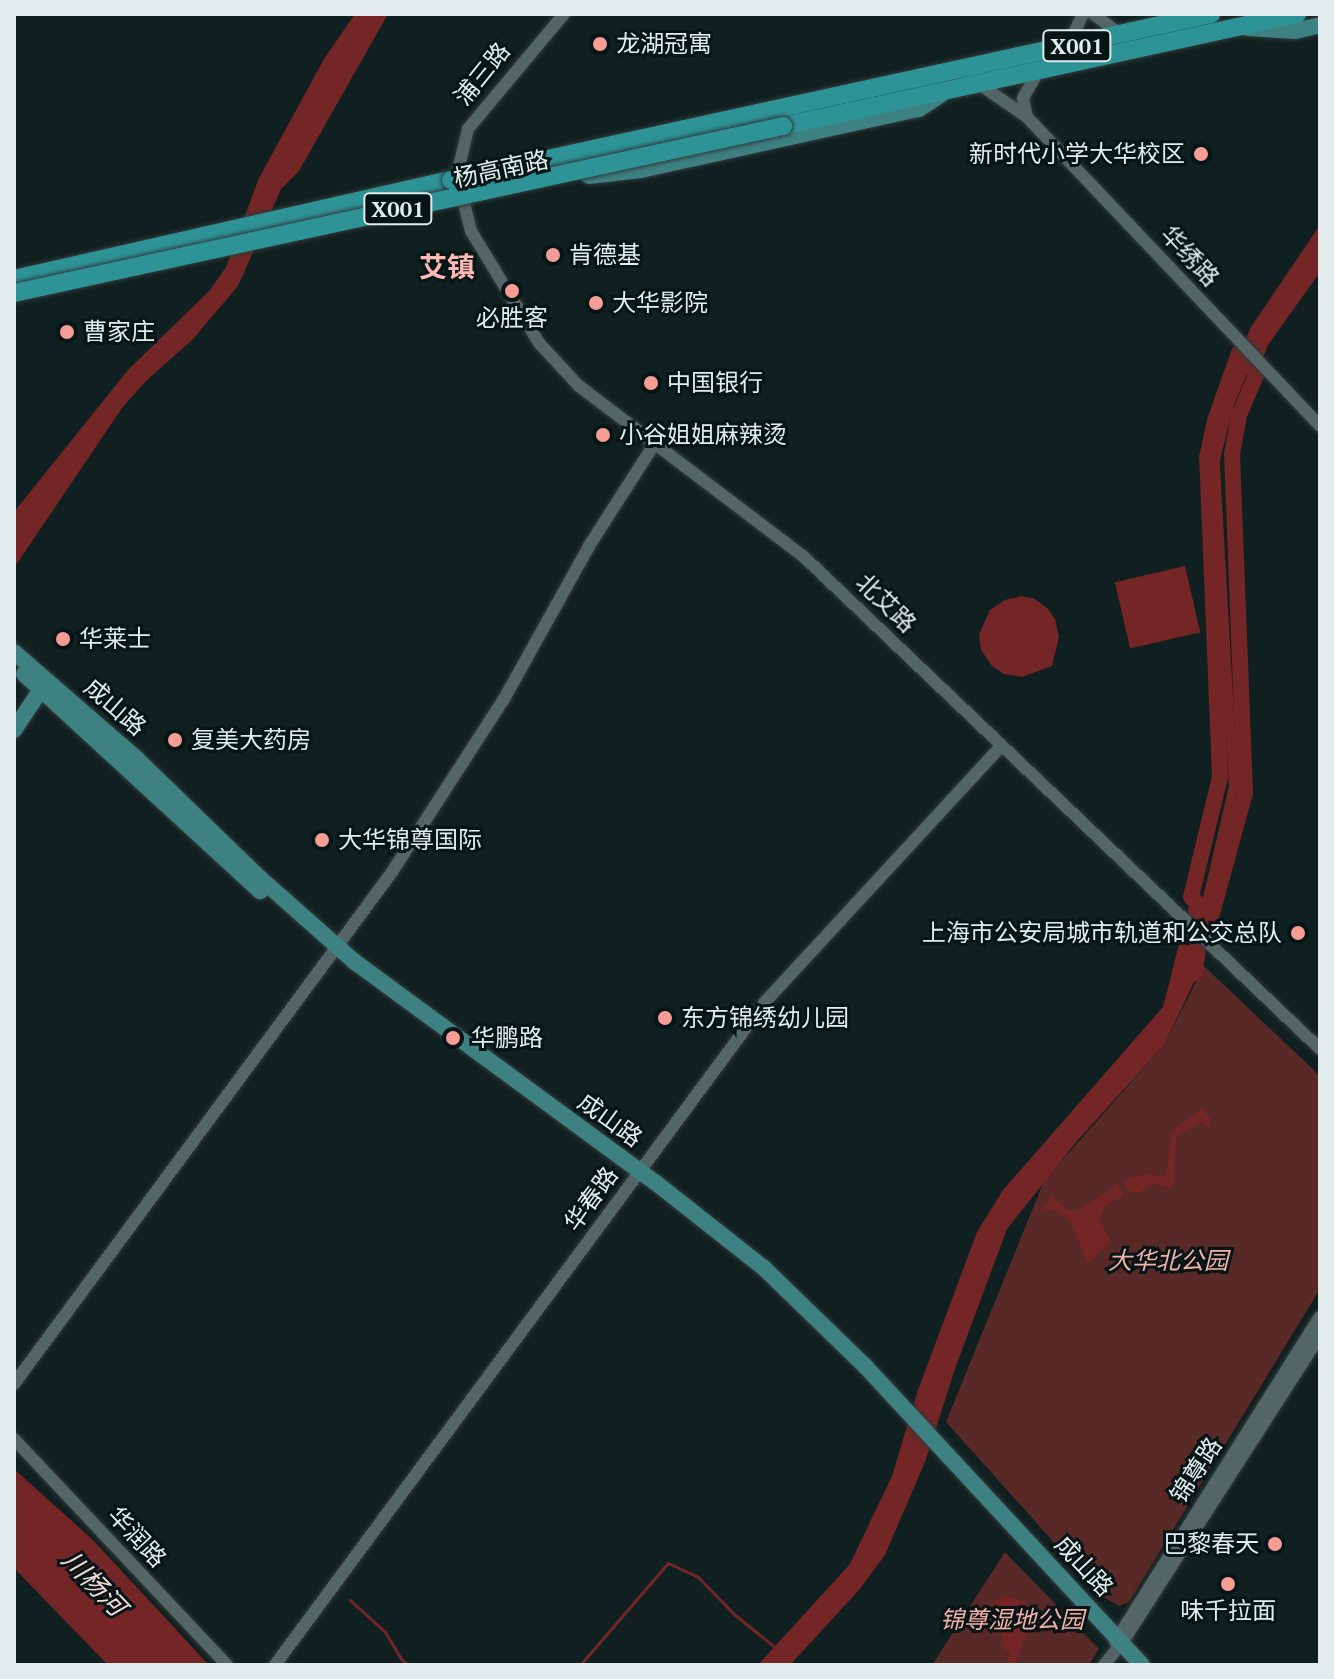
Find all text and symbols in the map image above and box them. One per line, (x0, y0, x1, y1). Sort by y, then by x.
road number: X001 (1041, 28, 1113, 64)
place label: 龙湖冠寓 (616, 30, 712, 58)
marker: 龙湖冠寓 (591, 35, 609, 53)
street label: 浦三路 (448, 37, 516, 111)
place label: 新时代小学大华校区 (969, 140, 1185, 168)
street label: 杨高南路 (451, 145, 551, 193)
marker: 新时代小学大华校区 (1192, 145, 1210, 163)
road number: X001 (362, 191, 434, 227)
street label: 华绣路 (1155, 220, 1225, 292)
place label: 肯德基 (569, 241, 641, 269)
marker: 肯德基 (544, 246, 562, 264)
district label: 艾镇 (419, 250, 475, 284)
marker: 必胜客 (503, 282, 521, 300)
place label: 大华影院 (612, 289, 708, 317)
marker: 大华影院 (587, 294, 605, 312)
place label: 必胜客 (476, 304, 548, 332)
place label: 曹家庄 (83, 318, 155, 346)
marker: 曹家庄 (58, 323, 76, 341)
place label: 中国银行 (667, 369, 763, 397)
marker: 中国银行 (642, 374, 660, 392)
place label: 小谷姐姐麻辣烫 (619, 421, 787, 449)
marker: 小谷姐姐麻辣烫 (594, 426, 612, 444)
street label: 北艾路 (850, 568, 922, 638)
place label: 华莱士 (79, 625, 151, 653)
marker: 华莱士 (54, 630, 72, 648)
street label: 成山路 (78, 673, 152, 741)
place label: 复美大药房 (191, 726, 311, 754)
marker: 复美大药房 (166, 731, 184, 749)
place label: 大华锦尊国际 (338, 826, 482, 854)
marker: 大华锦尊国际 (313, 831, 331, 849)
place label: 上海市公安局城市轨道和公交总队 (922, 919, 1282, 947)
marker: 上海市公安局城市轨道和公交总队 (1289, 924, 1307, 942)
place label: 东方锦绣幼儿园 (681, 1004, 849, 1032)
marker: 东方锦绣幼儿园 (656, 1009, 674, 1027)
place label: 华鹏路 (471, 1024, 543, 1052)
marker: 华鹏路 (442, 1027, 464, 1049)
street label: 成山路 (572, 1087, 648, 1153)
street label: 华春路 (558, 1161, 624, 1237)
park label: 大华北公园 (1108, 1247, 1228, 1275)
street label: 锦尊路 (1164, 1432, 1228, 1508)
street label: 华润路 (102, 1501, 172, 1573)
street label: 成山路 (1049, 1530, 1119, 1602)
place label: 巴黎春天 (1163, 1530, 1259, 1558)
marker: 巴黎春天 (1266, 1535, 1284, 1553)
water label: 川杨河 (56, 1544, 132, 1622)
marker: 味千拉面 (1219, 1575, 1237, 1593)
place label: 味千拉面 (1180, 1597, 1276, 1625)
park label: 锦尊湿地公园 (940, 1606, 1084, 1634)

